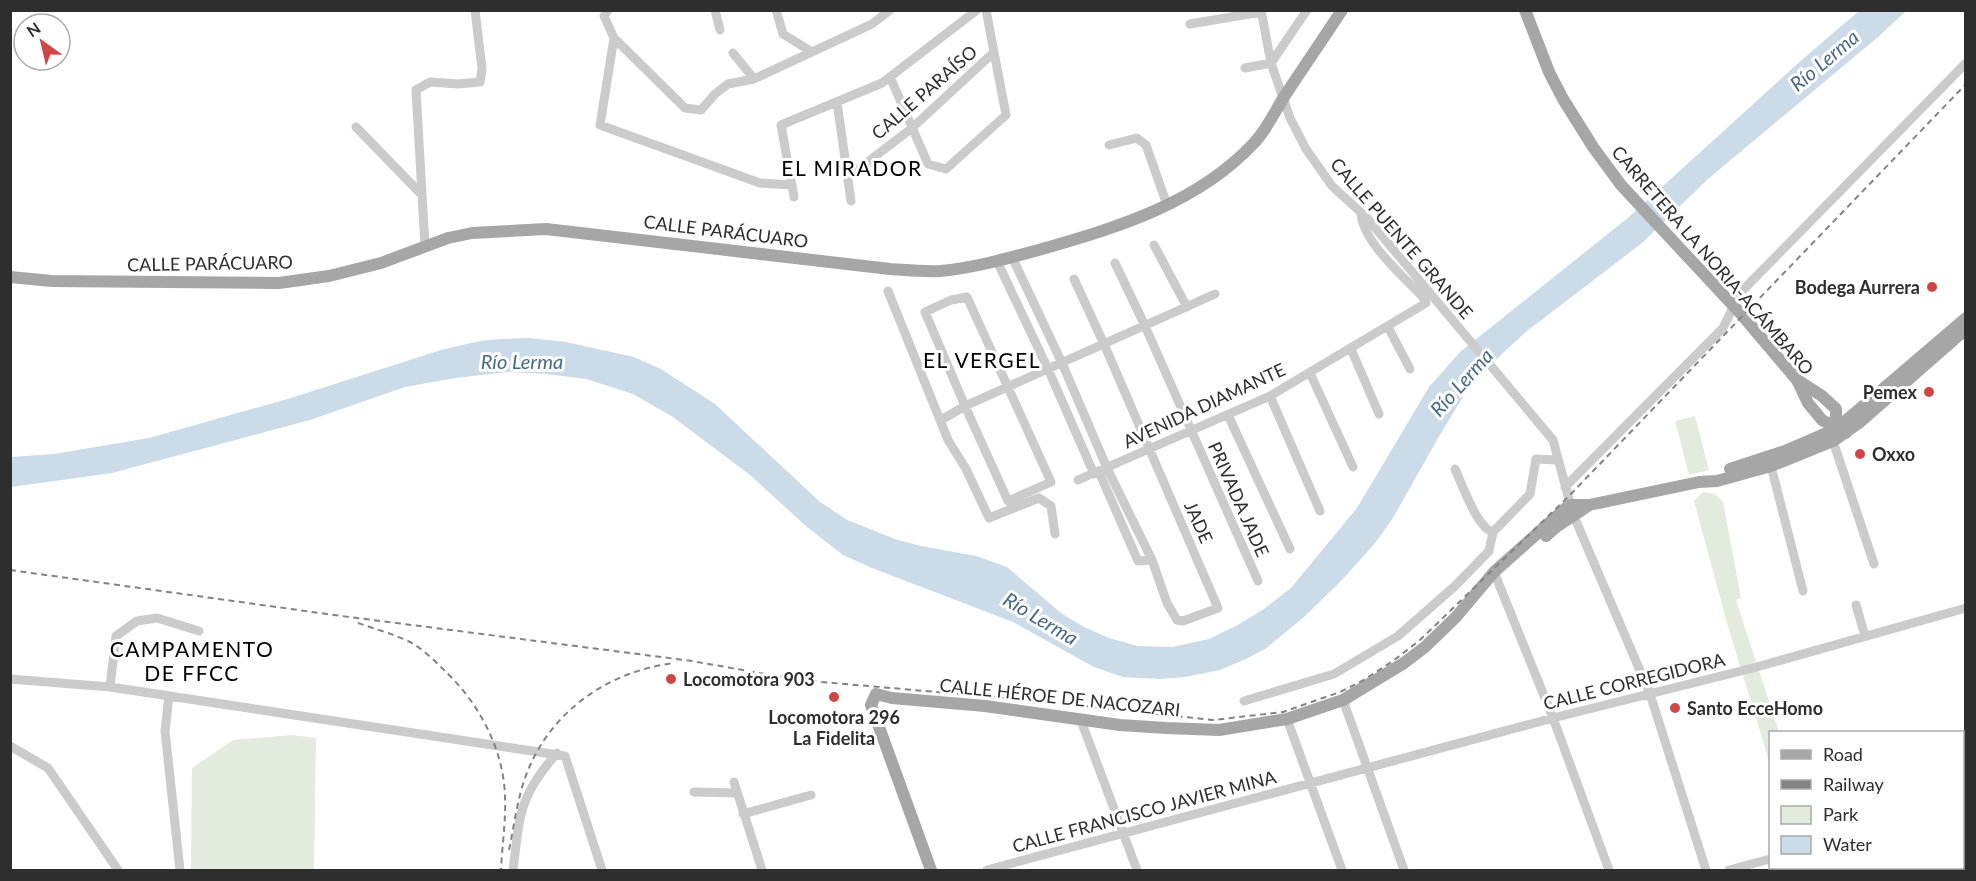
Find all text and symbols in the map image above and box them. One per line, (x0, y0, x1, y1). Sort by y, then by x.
north arrow (12, 12, 72, 72)
text: N (23, 18, 44, 40)
water label: Río Lerma (1785, 24, 1863, 96)
street label: CALLE PARAÍSO (867, 40, 981, 144)
street label: CARRETERA LA NORIA-ACÁMBARO (1607, 141, 1819, 379)
street label: CALLE PUENTE GRANDE (1326, 153, 1478, 323)
district label: EL MIRADOR (781, 155, 923, 180)
street label: CALLE PARÁCUARO (642, 210, 810, 252)
street label: CALLE PARÁCUARO (127, 251, 293, 275)
place label: Bodega Aurrera (1795, 276, 1920, 298)
marker: Bodega Aurrera (1925, 280, 1939, 294)
water label: Río Lerma (1425, 343, 1497, 421)
district label: EL VERGEL (923, 347, 1041, 372)
water label: Río Lerma (481, 349, 563, 373)
street label: AVENIDA DIAMANTE (1119, 358, 1289, 452)
place label: Pemex (1863, 381, 1918, 403)
marker: Pemex (1922, 385, 1936, 399)
street label: PRIVADA JADE (1204, 438, 1274, 560)
place label: Oxxo (1872, 443, 1915, 465)
marker: Oxxo (1853, 447, 1867, 461)
street label: JADE (1180, 498, 1218, 546)
water label: Río Lerma (1000, 587, 1082, 649)
district label: CAMPAMENTO DE FFCC (110, 636, 274, 685)
street label: CALLE CORREGIDORA (1541, 648, 1728, 714)
place label: Locomotora 903 (683, 668, 815, 690)
marker: Locomotora 903 (664, 672, 678, 686)
street label: CALLE HÉROE DE NACOZARI (939, 673, 1181, 721)
marker: Locomotora 296 La Fidelita (827, 690, 841, 704)
place label: Santo EcceHomo (1687, 697, 1823, 719)
marker: Santo EcceHomo (1668, 701, 1682, 715)
place label: Locomotora 296 La Fidelita (768, 706, 900, 749)
legend (1769, 731, 1964, 869)
text: Road (1823, 743, 1863, 765)
street label: CALLE FRANCISCO JAVIER MINA (1010, 765, 1279, 857)
text: Railway (1823, 773, 1884, 795)
text: Park (1823, 803, 1859, 825)
text: Water (1823, 833, 1872, 855)

